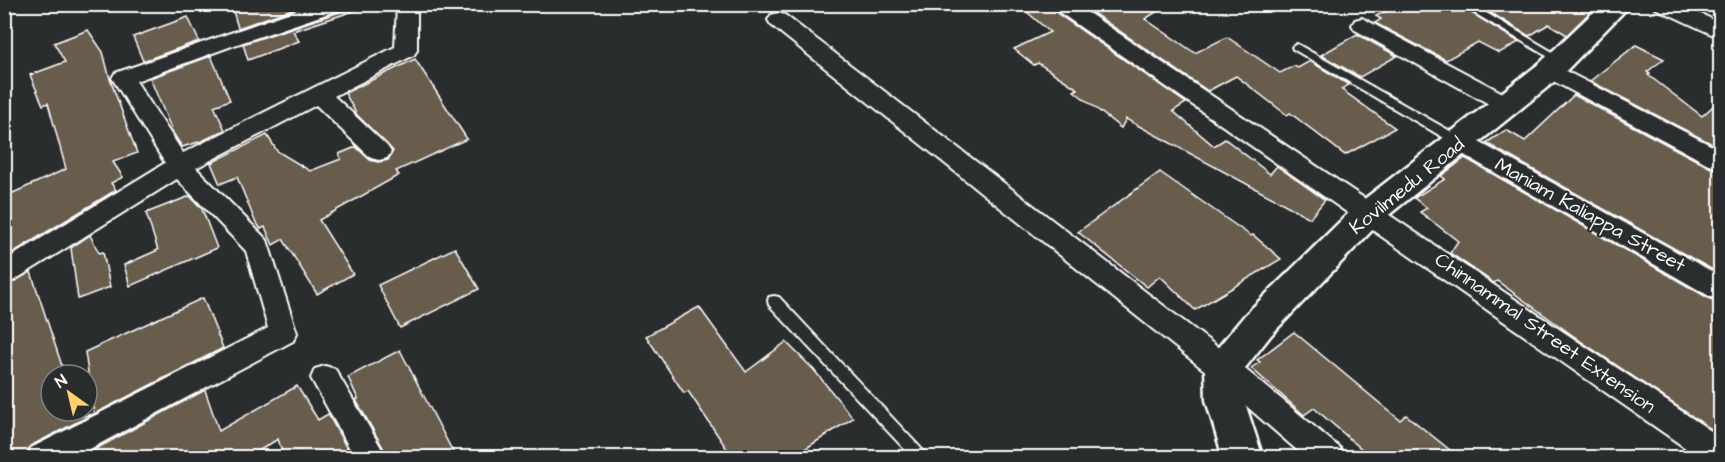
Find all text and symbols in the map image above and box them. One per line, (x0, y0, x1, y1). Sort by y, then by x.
street label: Kovilmedu Road (1344, 131, 1470, 241)
street label: Maniam Kaliappa Street (1490, 151, 1690, 279)
street label: Chinnammal Street Extension (1429, 246, 1661, 420)
north arrow (39, 363, 99, 423)
text: N (51, 369, 71, 393)

